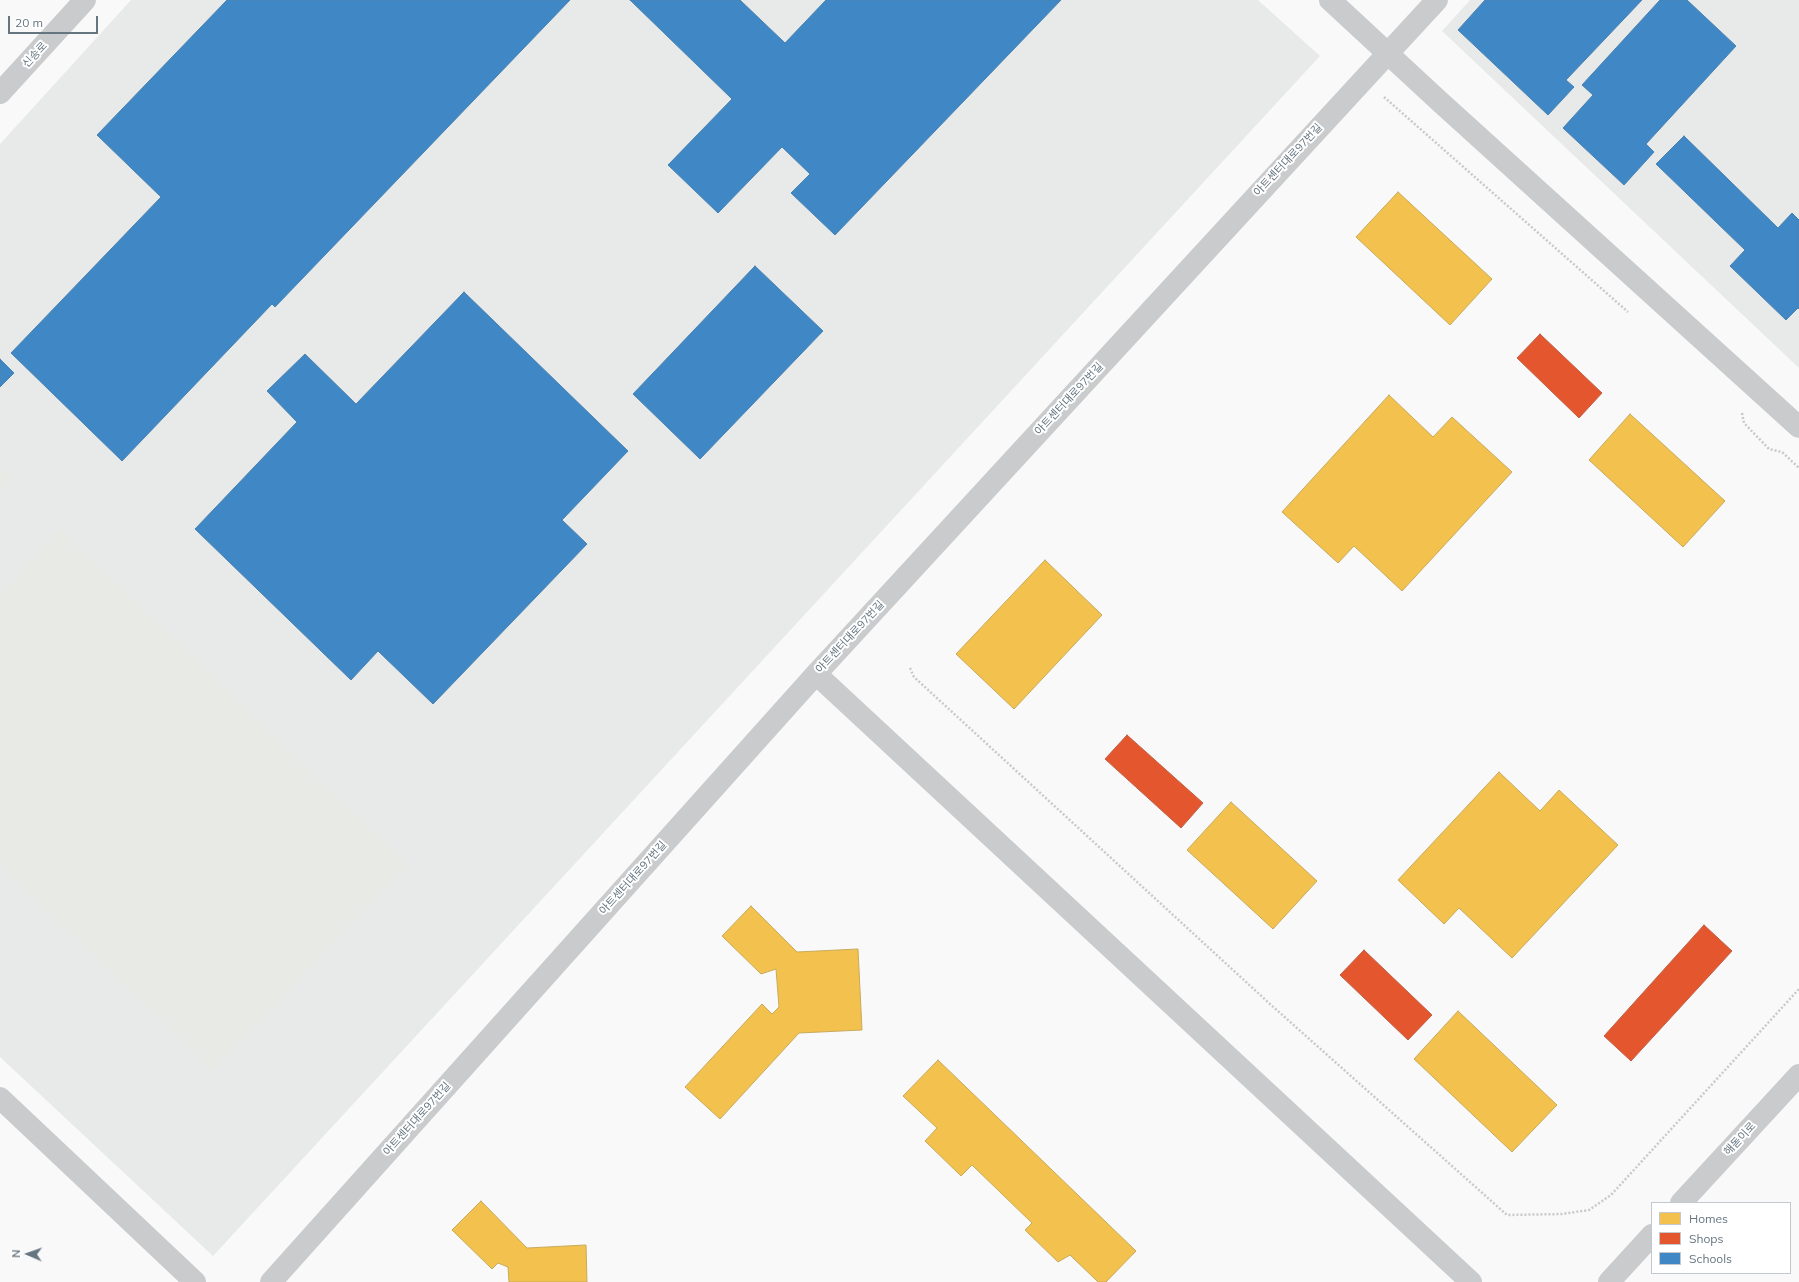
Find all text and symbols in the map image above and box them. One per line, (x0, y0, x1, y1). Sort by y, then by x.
scale bar (10, 8, 100, 34)
text: 20 m (15, 15, 43, 30)
street label: 신송로 (20, 39, 50, 71)
street label: 아트센터대로97번길 (1251, 121, 1325, 199)
street label: 아트센터대로97번길 (1032, 360, 1106, 438)
street label: 아트센터대로97번길 (813, 598, 887, 676)
street label: 아트센터대로97번길 (597, 839, 669, 917)
street label: 아트센터대로97번길 (381, 1080, 453, 1158)
street label: 해돋이로 (1721, 1120, 1759, 1158)
legend (1651, 1202, 1791, 1274)
text: Homes (1689, 1211, 1728, 1226)
text: Shops (1689, 1231, 1724, 1246)
north arrow (8, 1234, 48, 1274)
text: N (9, 1249, 23, 1258)
text: Schools (1689, 1251, 1732, 1266)

